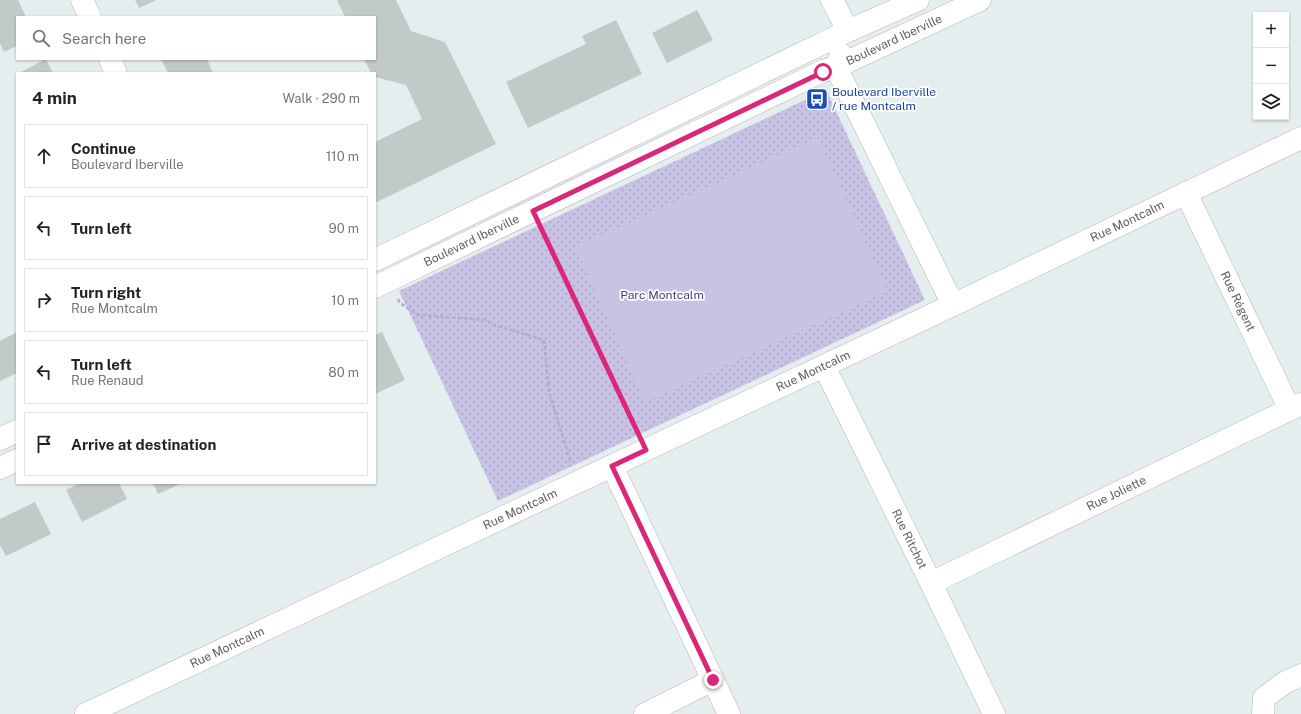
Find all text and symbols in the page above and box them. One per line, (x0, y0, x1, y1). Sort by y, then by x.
street label: Boulevard Iberville (844, 12, 944, 68)
map controls (1253, 12, 1289, 120)
button: + (1253, 12, 1289, 48)
search box (16, 16, 376, 60)
icon: search (30, 27, 52, 49)
text: Search here (62, 30, 146, 47)
button: − (1253, 48, 1289, 84)
route start (814, 63, 832, 81)
button: layers (1253, 84, 1289, 120)
place label: Boulevard Iberville / rue Montcalm (832, 85, 936, 113)
bus stop icon: Boulevard Iberville / rue Montcalm (804, 86, 830, 112)
text: 4 min (32, 88, 77, 108)
text: Walk · 290 m (282, 91, 360, 106)
text: Continue (71, 140, 136, 157)
icon: ahead (33, 145, 55, 167)
text: 110 m (326, 149, 359, 164)
text: Boulevard Iberville (71, 157, 184, 172)
street label: Rue Montcalm (1088, 198, 1167, 245)
street label: Boulevard Iberville (421, 212, 522, 269)
icon: left (33, 217, 55, 239)
text: Turn left (71, 220, 132, 237)
text: 90 m (329, 221, 359, 236)
street label: Rue Régent (1218, 269, 1258, 334)
text: Turn right (71, 284, 141, 301)
park label: Parc Montcalm (620, 288, 704, 302)
icon: right (33, 289, 55, 311)
text: 10 m (331, 293, 359, 308)
text: Rue Montcalm (71, 301, 158, 316)
street label: Rue Montcalm (774, 348, 852, 394)
text: Turn left (71, 356, 132, 373)
icon: left (33, 361, 55, 383)
text: 80 m (328, 365, 359, 380)
text: Rue Renaud (71, 373, 144, 388)
icon: arrive (33, 433, 55, 455)
text: Arrive at destination (71, 436, 216, 453)
street label: Rue Joliette (1084, 473, 1149, 514)
street label: Rue Montcalm (481, 486, 559, 533)
street label: Rue Ritchot (889, 507, 930, 572)
street label: Rue Montcalm (188, 624, 266, 671)
route end (704, 671, 722, 689)

